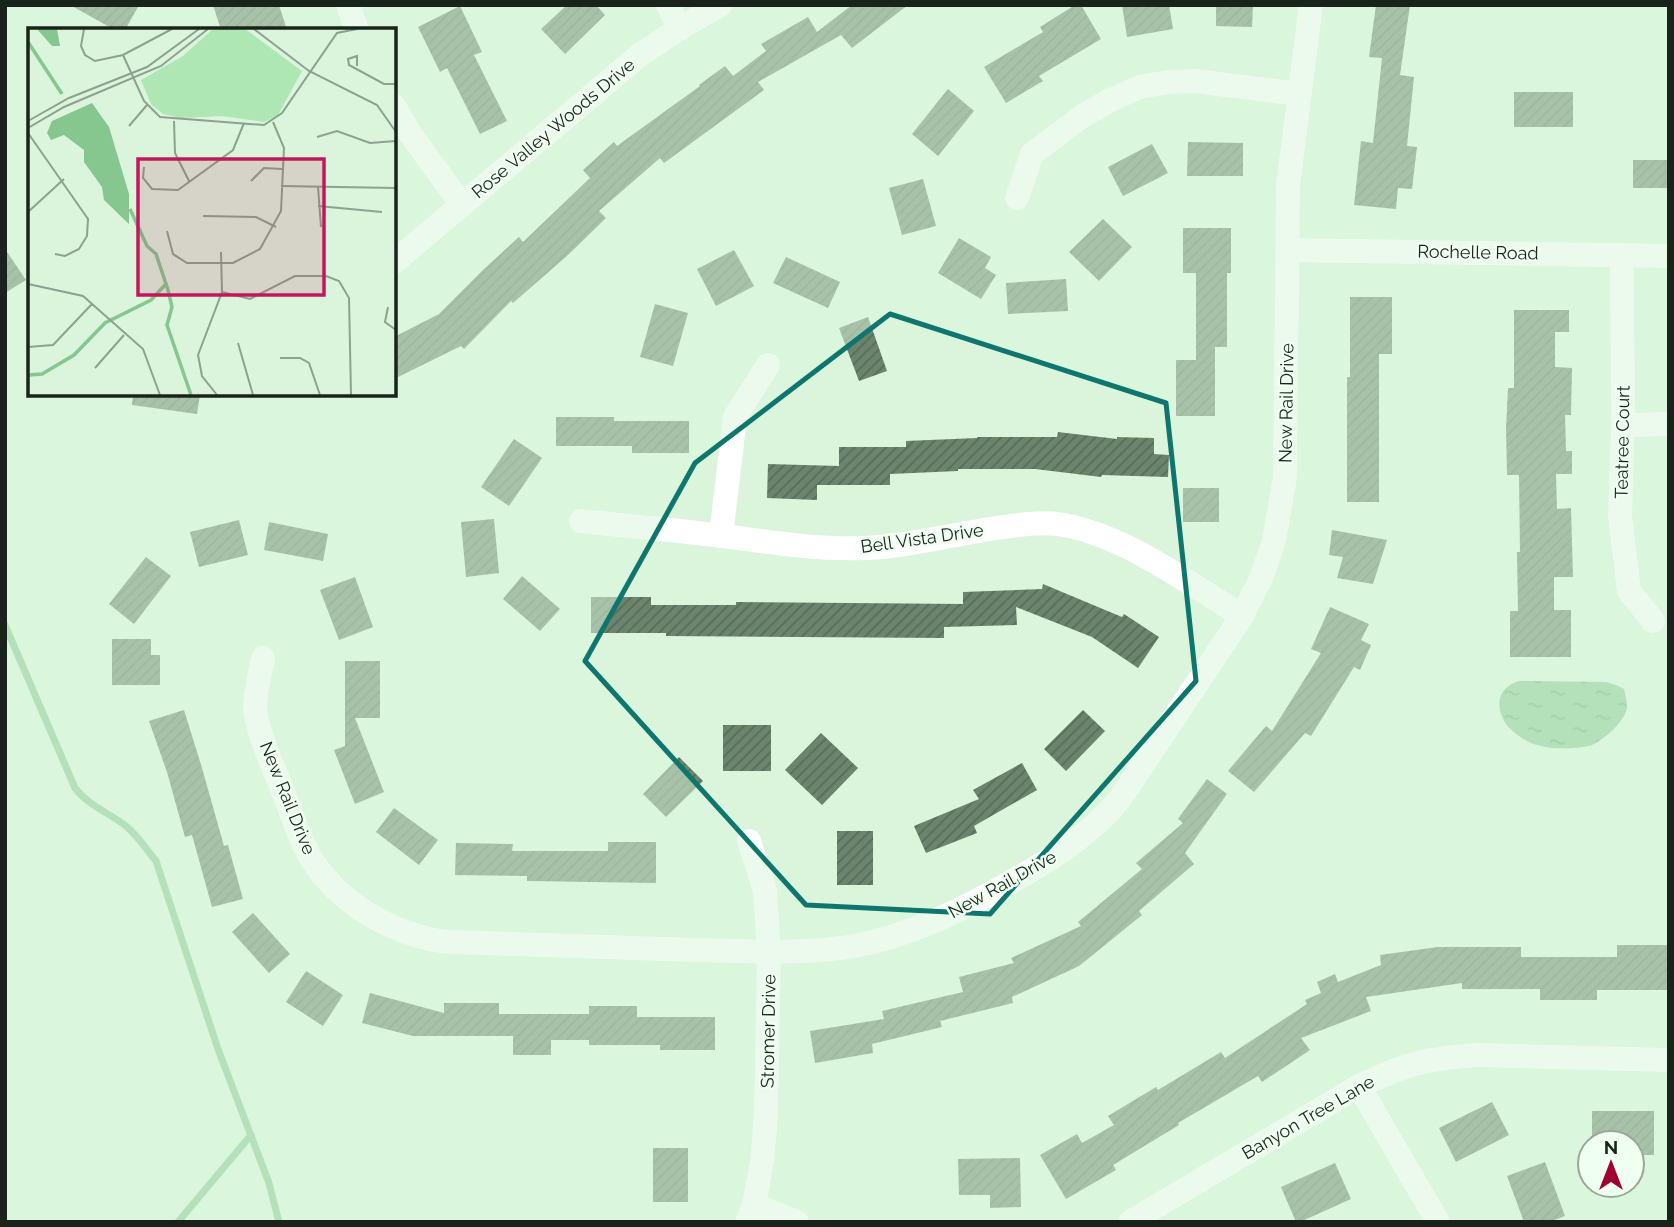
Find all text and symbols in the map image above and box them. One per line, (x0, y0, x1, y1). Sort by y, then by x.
inset map (28, 28, 396, 396)
street label: Rose Valley Woods Drive (467, 53, 639, 202)
street label: Rochelle Road (1417, 240, 1539, 264)
street label: New Rail Drive (1274, 342, 1298, 463)
street label: Teatree Court (1611, 385, 1633, 499)
street label: Bell Vista Drive (859, 519, 985, 557)
street label: New Rail Drive (256, 738, 320, 858)
street label: New Rail Drive (944, 846, 1060, 922)
street label: Stromer Drive (757, 973, 780, 1088)
street label: Banyon Tree Lane (1238, 1070, 1378, 1163)
north arrow (1576, 1129, 1646, 1199)
text: N (1604, 1136, 1618, 1158)

